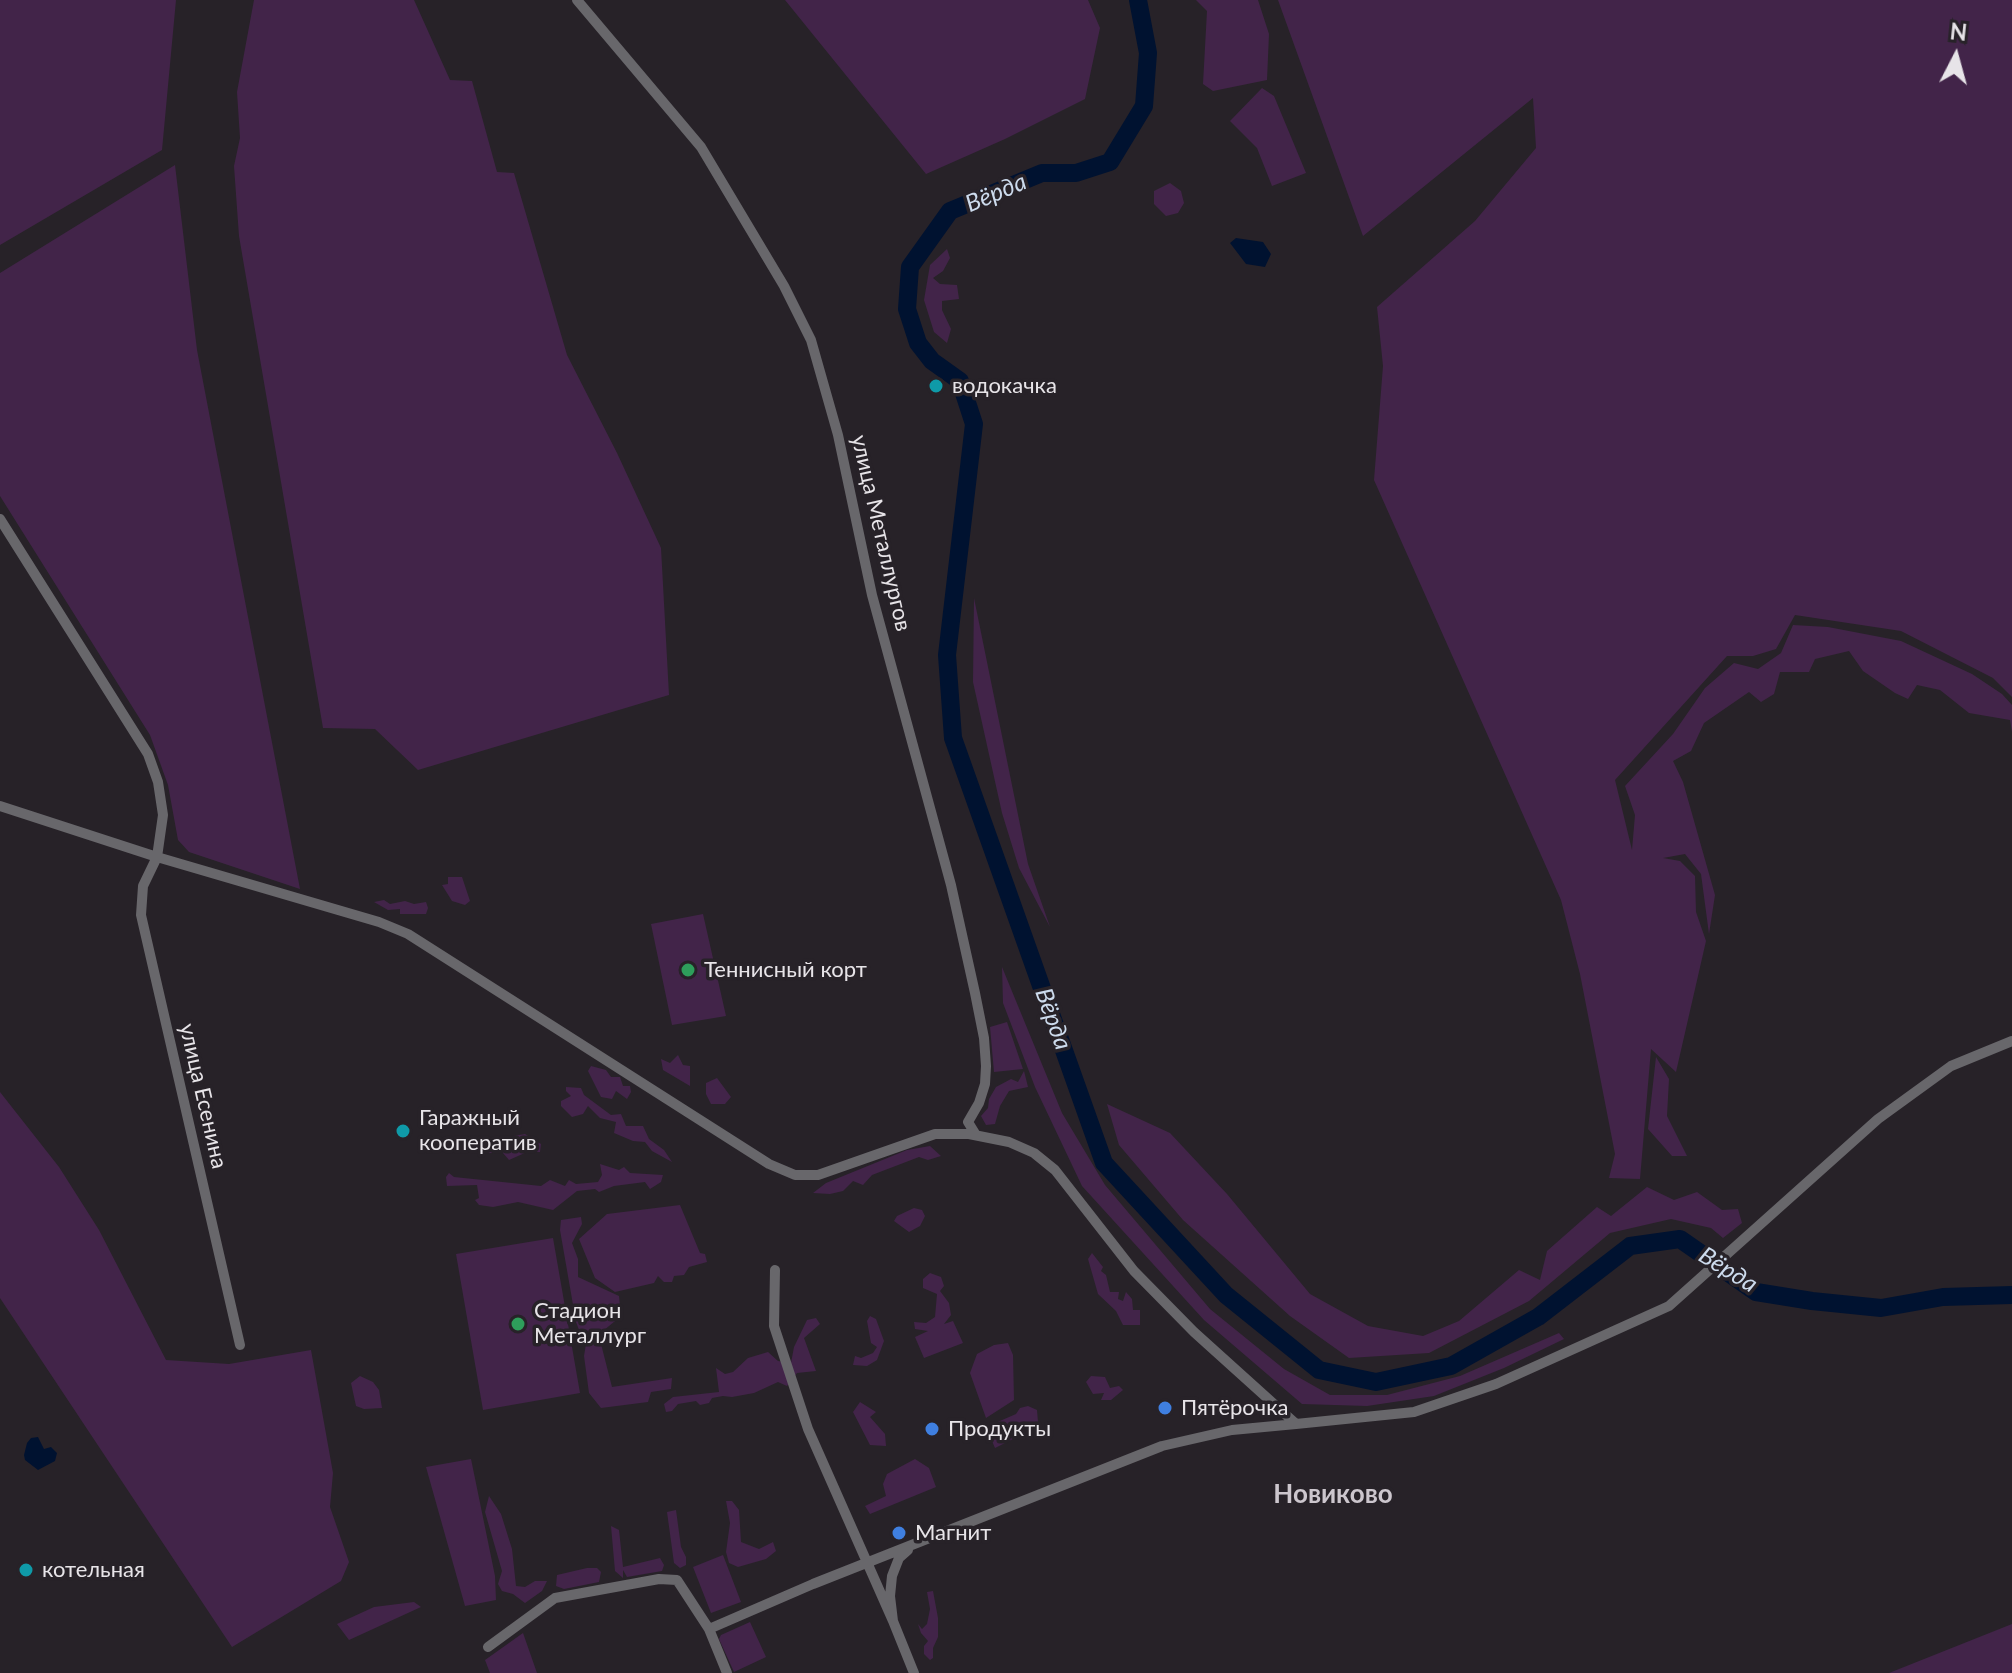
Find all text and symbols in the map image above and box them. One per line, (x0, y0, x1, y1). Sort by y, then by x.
north arrow (1916, 16, 1996, 96)
text: N (1949, 17, 1968, 46)
water label: Вёрда (961, 167, 1031, 219)
place label: водокачка (952, 373, 1057, 399)
marker: водокачка (927, 377, 945, 395)
street label: улица Металлургов (846, 432, 916, 634)
place label: Теннисный корт (704, 957, 867, 983)
marker: Теннисный корт (679, 961, 697, 979)
water label: Вёрда (1029, 984, 1077, 1054)
street label: улица Есенина (173, 1021, 233, 1171)
place label: Гаражный кооператив (419, 1105, 537, 1156)
marker: Гаражный кооператив (394, 1122, 412, 1140)
water label: Вёрда (1693, 1241, 1763, 1299)
place label: Стадион Металлург (534, 1298, 646, 1350)
marker: Стадион Металлург (509, 1315, 527, 1333)
place label: Пятёрочка (1181, 1395, 1288, 1421)
marker: Пятёрочка (1156, 1399, 1174, 1417)
place label: Продукты (948, 1416, 1051, 1442)
marker: Продукты (923, 1420, 941, 1438)
district label: Новиково (1273, 1479, 1393, 1511)
place label: Магнит (915, 1520, 991, 1546)
marker: Магнит (890, 1524, 908, 1542)
place label: котельная (42, 1557, 145, 1583)
marker: котельная (17, 1561, 35, 1579)

